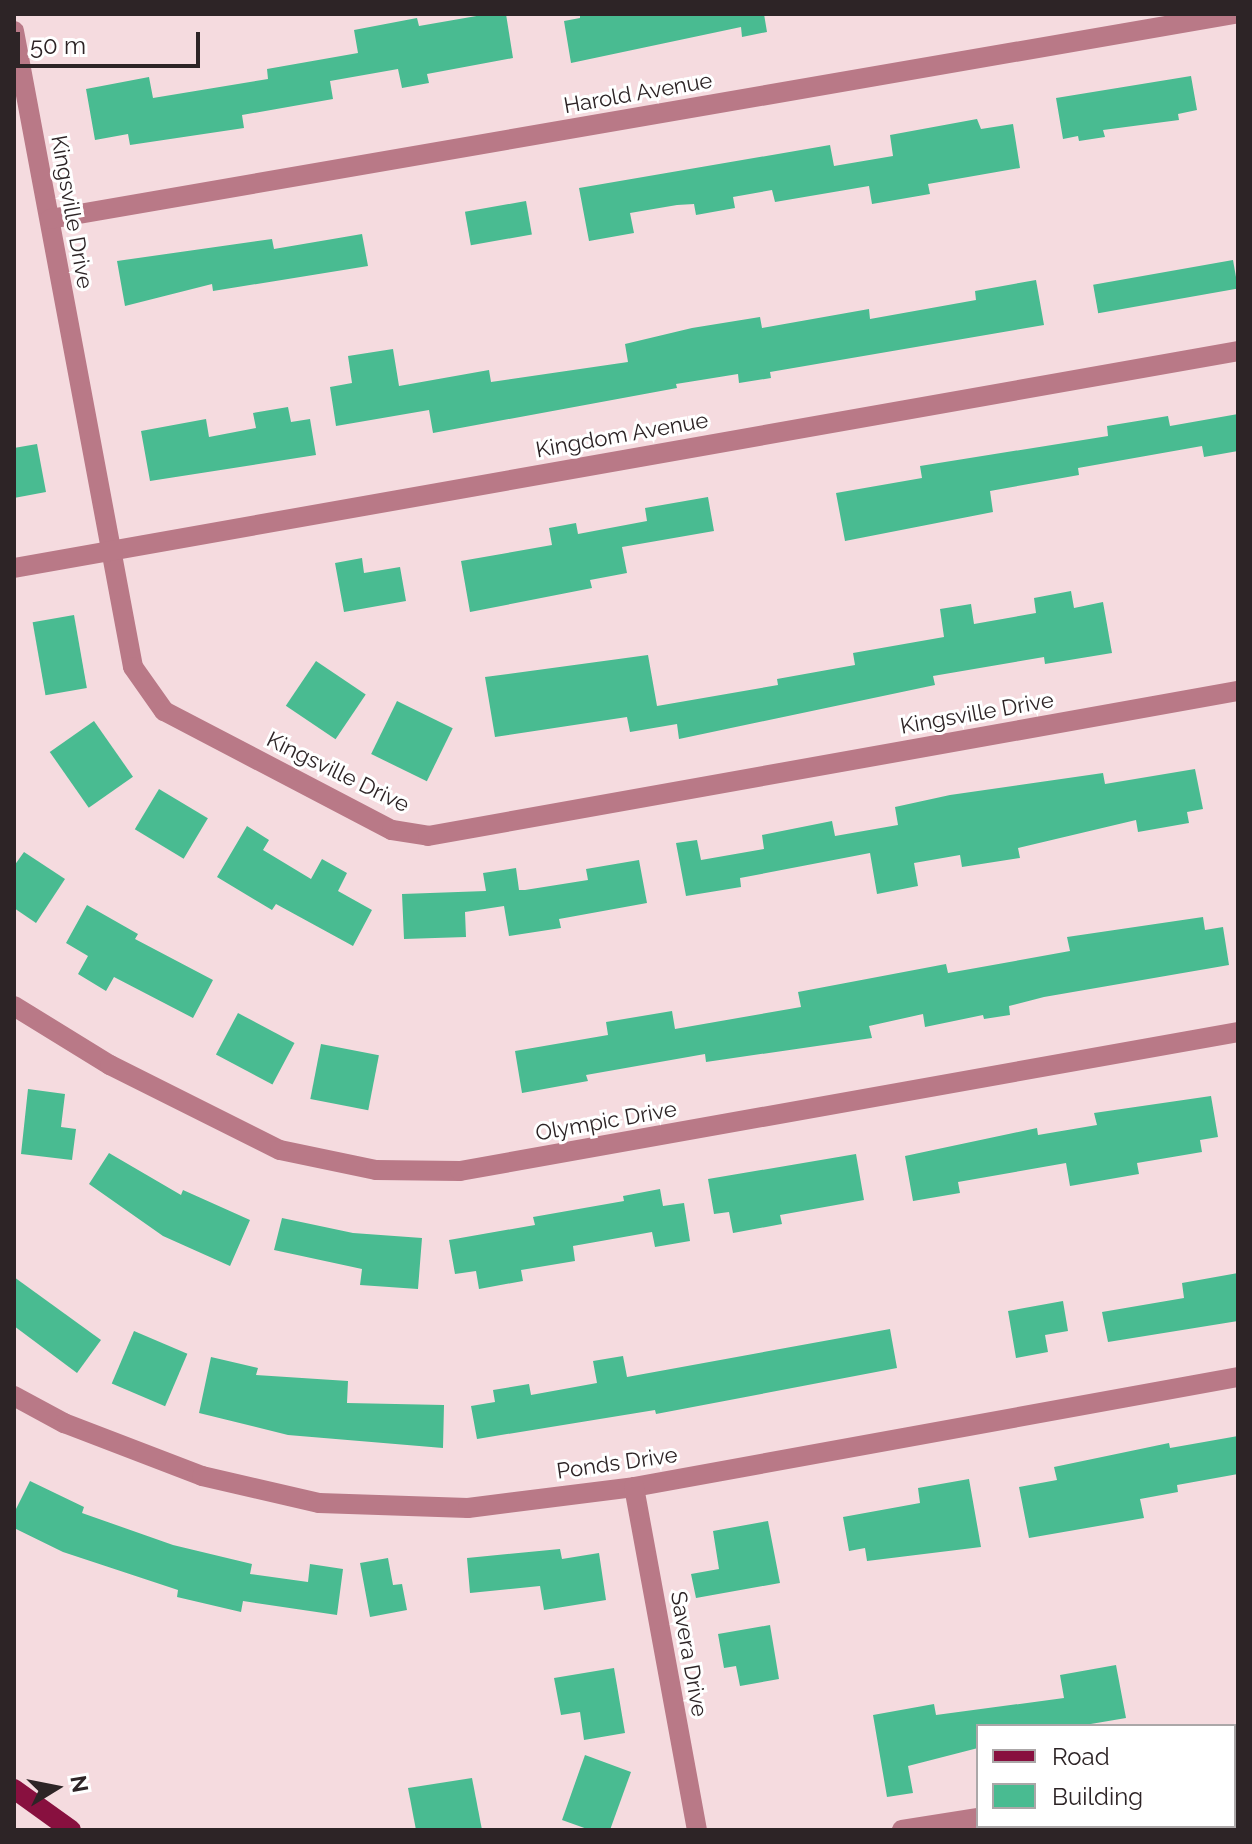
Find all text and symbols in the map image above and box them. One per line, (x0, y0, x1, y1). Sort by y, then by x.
scale bar (20, 16, 204, 66)
text: 50 m (30, 31, 86, 60)
street label: Harold Avenue (561, 67, 715, 119)
street label: Kingsville Drive (46, 133, 98, 291)
street label: Kingdom Avenue (533, 407, 711, 463)
street label: Kingsville Drive (898, 687, 1056, 739)
street label: Kingsville Drive (262, 726, 414, 818)
street label: Olympic Drive (533, 1096, 679, 1146)
street label: Ponds Drive (555, 1441, 679, 1485)
street label: Savera Drive (665, 1589, 713, 1719)
legend (976, 1724, 1236, 1828)
text: Road (1052, 1742, 1110, 1771)
north arrow (16, 1748, 96, 1828)
text: N (65, 1773, 94, 1794)
text: Building (1052, 1782, 1143, 1811)

